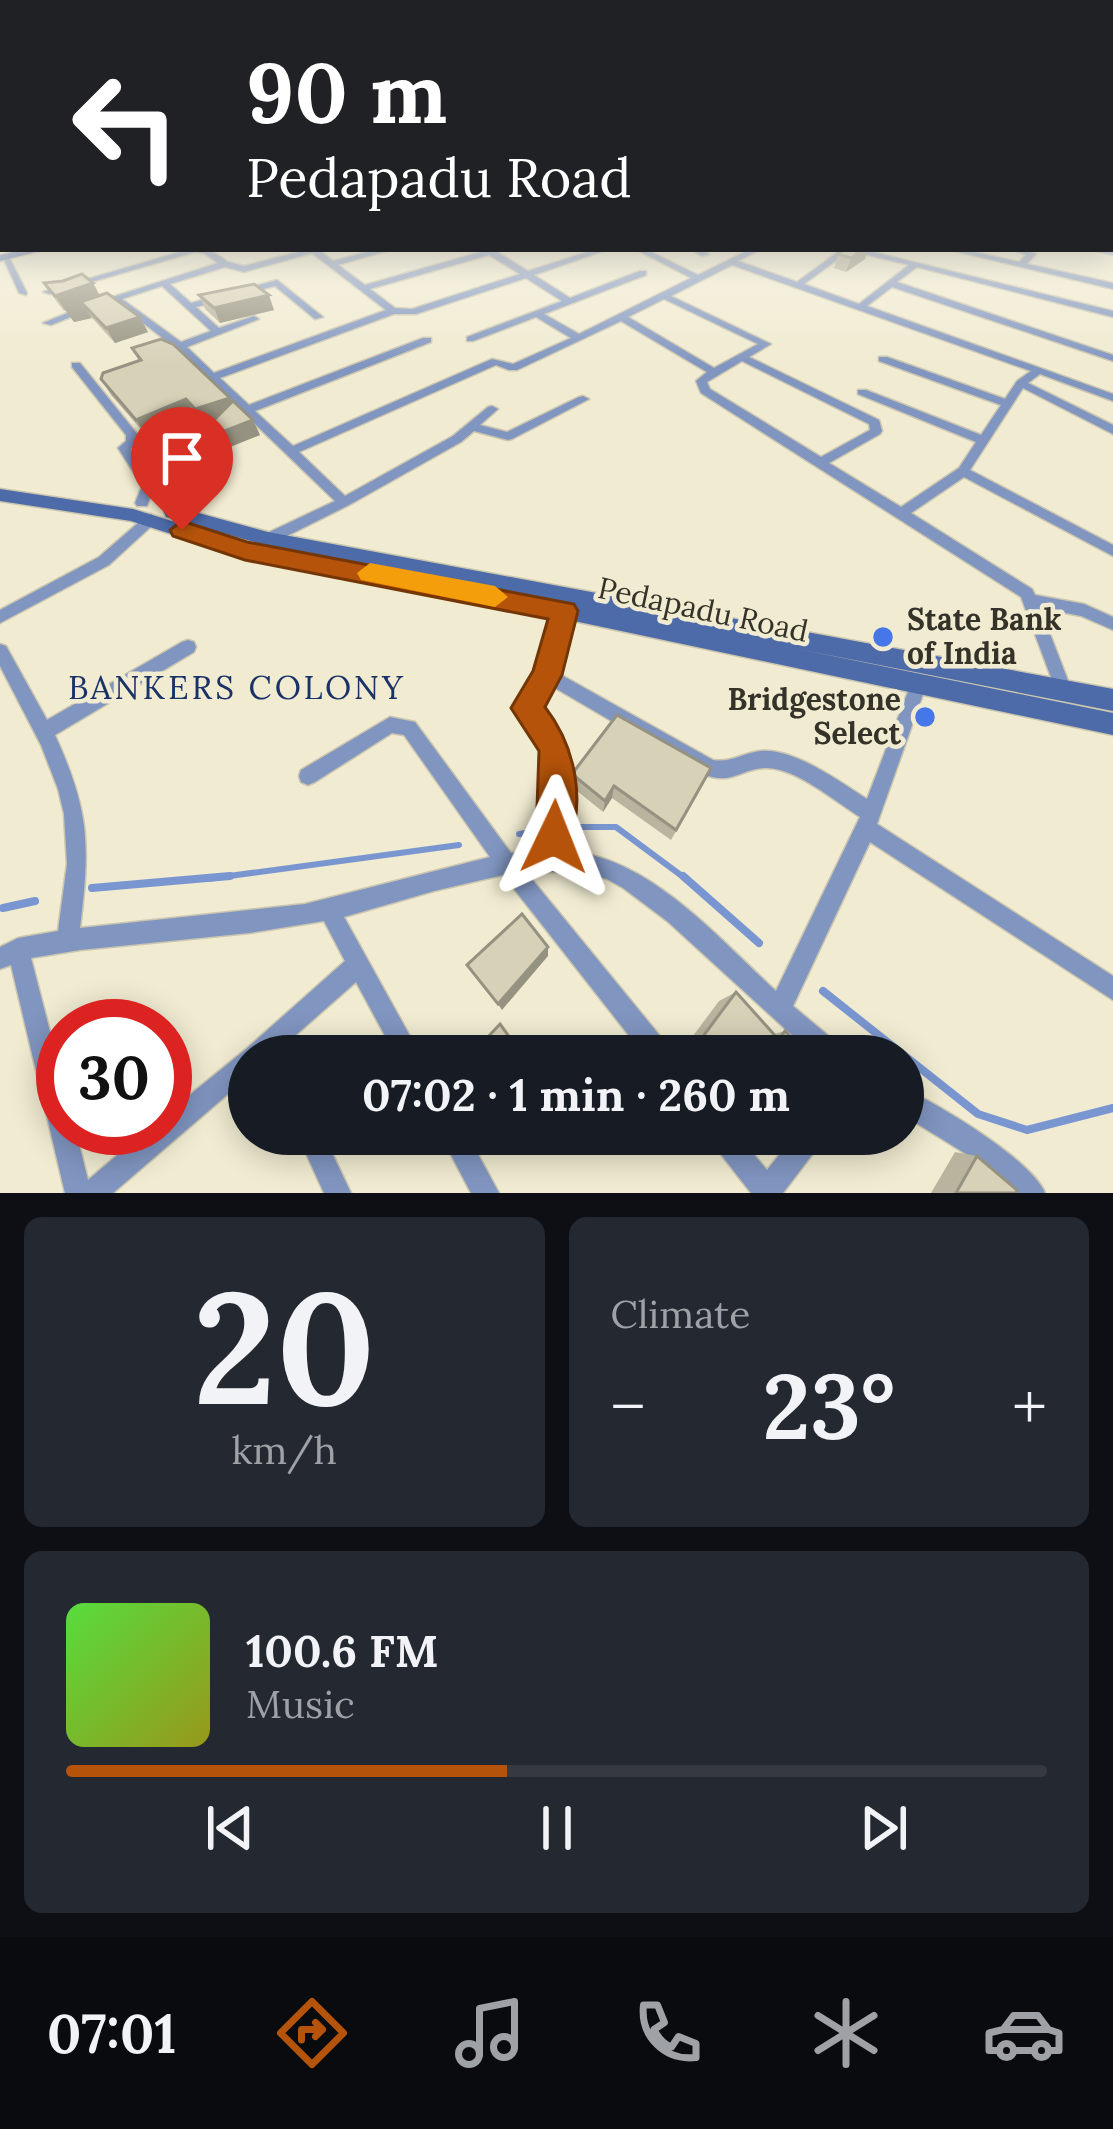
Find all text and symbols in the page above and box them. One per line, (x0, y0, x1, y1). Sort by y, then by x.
text: 90 m (246, 38, 447, 146)
icon: left (48, 48, 204, 204)
text: Pedapadu Road (246, 143, 631, 212)
pin (131, 407, 233, 530)
icon: arrive (149, 425, 215, 491)
street label: Pedapadu Road (595, 568, 812, 650)
place label: State Bank of India (907, 600, 1062, 672)
marker: State Bank of India (870, 624, 896, 650)
district label: BANKERS COLONY (68, 666, 406, 708)
place label: Bridgestone Select (728, 680, 902, 752)
marker: Bridgestone Select (912, 704, 938, 730)
position arrow (491, 774, 617, 900)
speed limit sign: 30 (36, 999, 192, 1155)
text: 07:02 · 1 min · 260 m (362, 1066, 790, 1123)
text: 20 (193, 1247, 375, 1447)
text: Climate (611, 1289, 750, 1339)
text: 23° (762, 1348, 895, 1464)
text: − (611, 1364, 645, 1448)
text: + (1012, 1364, 1047, 1448)
text: km/h (232, 1425, 337, 1475)
text: 100.6 FM (246, 1622, 438, 1679)
text: Music (246, 1679, 355, 1729)
icon: previous (197, 1795, 263, 1861)
icon: pause (524, 1795, 590, 1861)
icon: next (851, 1795, 917, 1861)
icon: directions (270, 1991, 354, 2075)
icon: music (448, 1991, 532, 2075)
icon: phone (626, 1991, 710, 2075)
icon: climate (804, 1991, 888, 2075)
icon: car (982, 1991, 1066, 2075)
text: 07:01 (47, 1999, 176, 2068)

